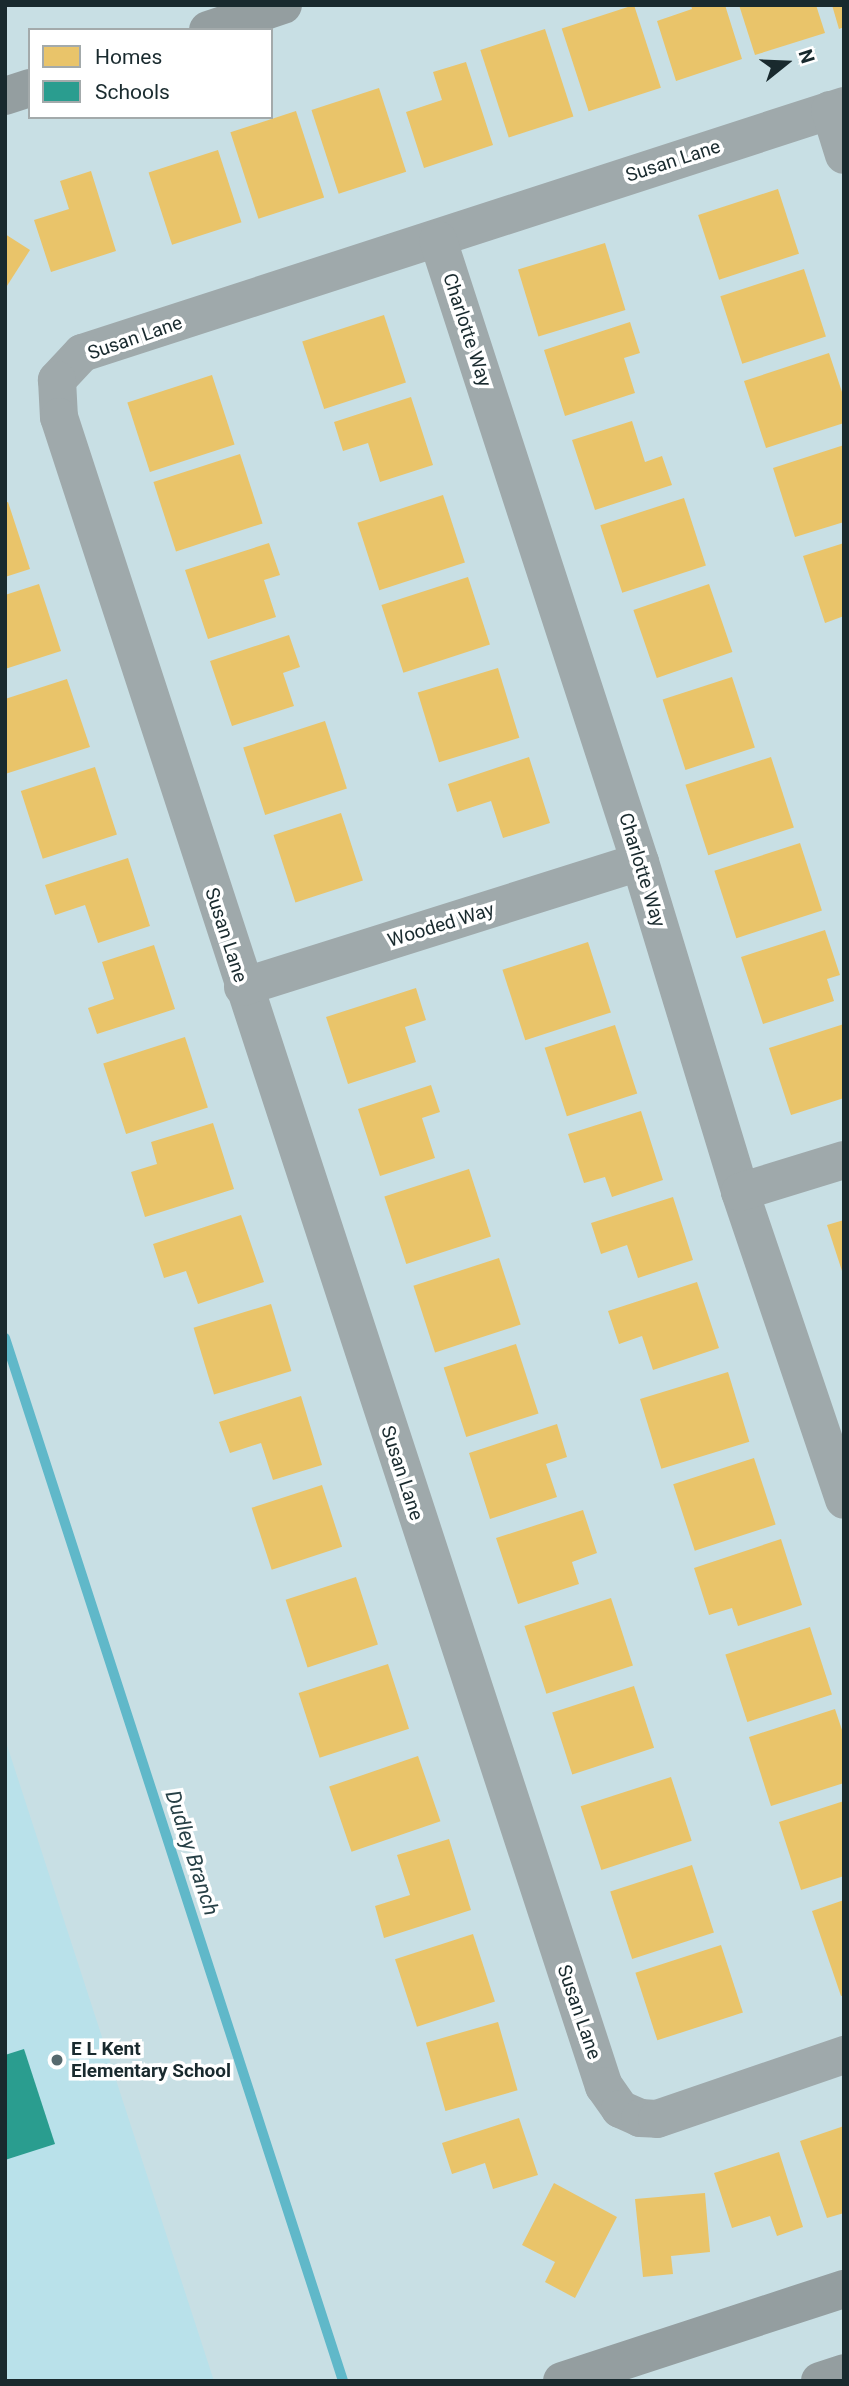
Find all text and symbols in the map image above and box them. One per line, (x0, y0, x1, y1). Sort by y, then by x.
legend (28, 28, 273, 119)
north arrow (751, 28, 821, 98)
text: Homes (95, 45, 162, 69)
text: N (793, 46, 819, 66)
text: Schools (95, 80, 170, 104)
street label: Susan Lane (623, 135, 723, 187)
street label: Charlotte Way (438, 270, 496, 390)
street label: Susan Lane (85, 311, 185, 365)
street label: Charlotte Way (614, 810, 670, 930)
street label: Susan Lane (200, 885, 252, 985)
street label: Wooded Way (385, 898, 497, 952)
street label: Susan Lane (376, 1423, 428, 1523)
water label: Dudley Branch (160, 1787, 224, 1919)
street label: Susan Lane (552, 1962, 606, 2062)
place label: E L Kent Elementary School (71, 2038, 231, 2082)
marker: E L Kent Elementary School (49, 2052, 65, 2068)

